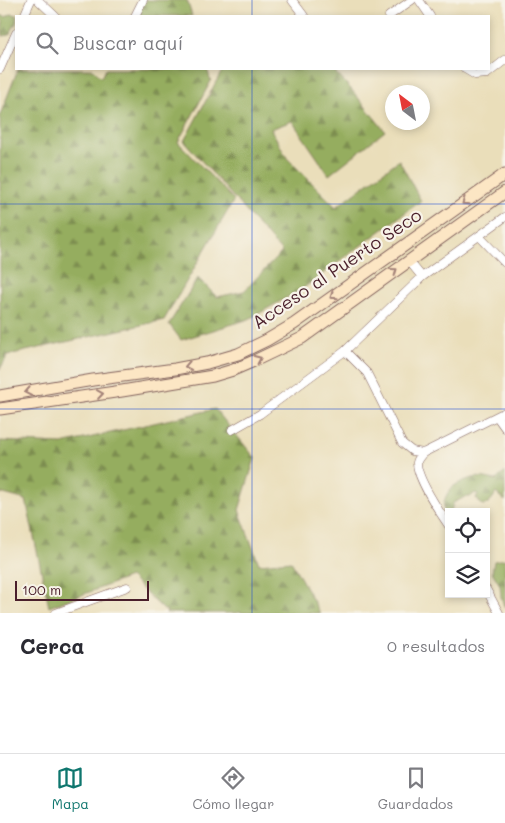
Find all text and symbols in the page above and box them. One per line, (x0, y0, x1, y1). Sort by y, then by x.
search box (15, 15, 490, 70)
icon: search (33, 29, 61, 57)
text: Buscar aquí (73, 30, 183, 55)
north arrow (385, 85, 430, 130)
one-way arrow (461, 196, 471, 205)
street label: Acceso al Puerto Seco (247, 202, 426, 334)
one-way arrow (388, 269, 397, 277)
one-way arrow (329, 290, 338, 299)
one-way arrow (253, 355, 262, 366)
one-way arrow (184, 360, 193, 371)
one-way arrow (23, 386, 32, 396)
one-way arrow (96, 390, 104, 400)
map controls (445, 508, 490, 598)
button: locate (445, 508, 490, 553)
button: layers (445, 553, 490, 598)
scale bar (15, 578, 149, 601)
text: 100 m (22, 580, 61, 599)
text: Cerca (20, 632, 85, 659)
text: 0 resultados (387, 635, 485, 656)
tab: Mapa (52, 764, 89, 813)
tab: Cómo llegar (193, 764, 274, 813)
tab: Guardados (378, 764, 453, 813)

